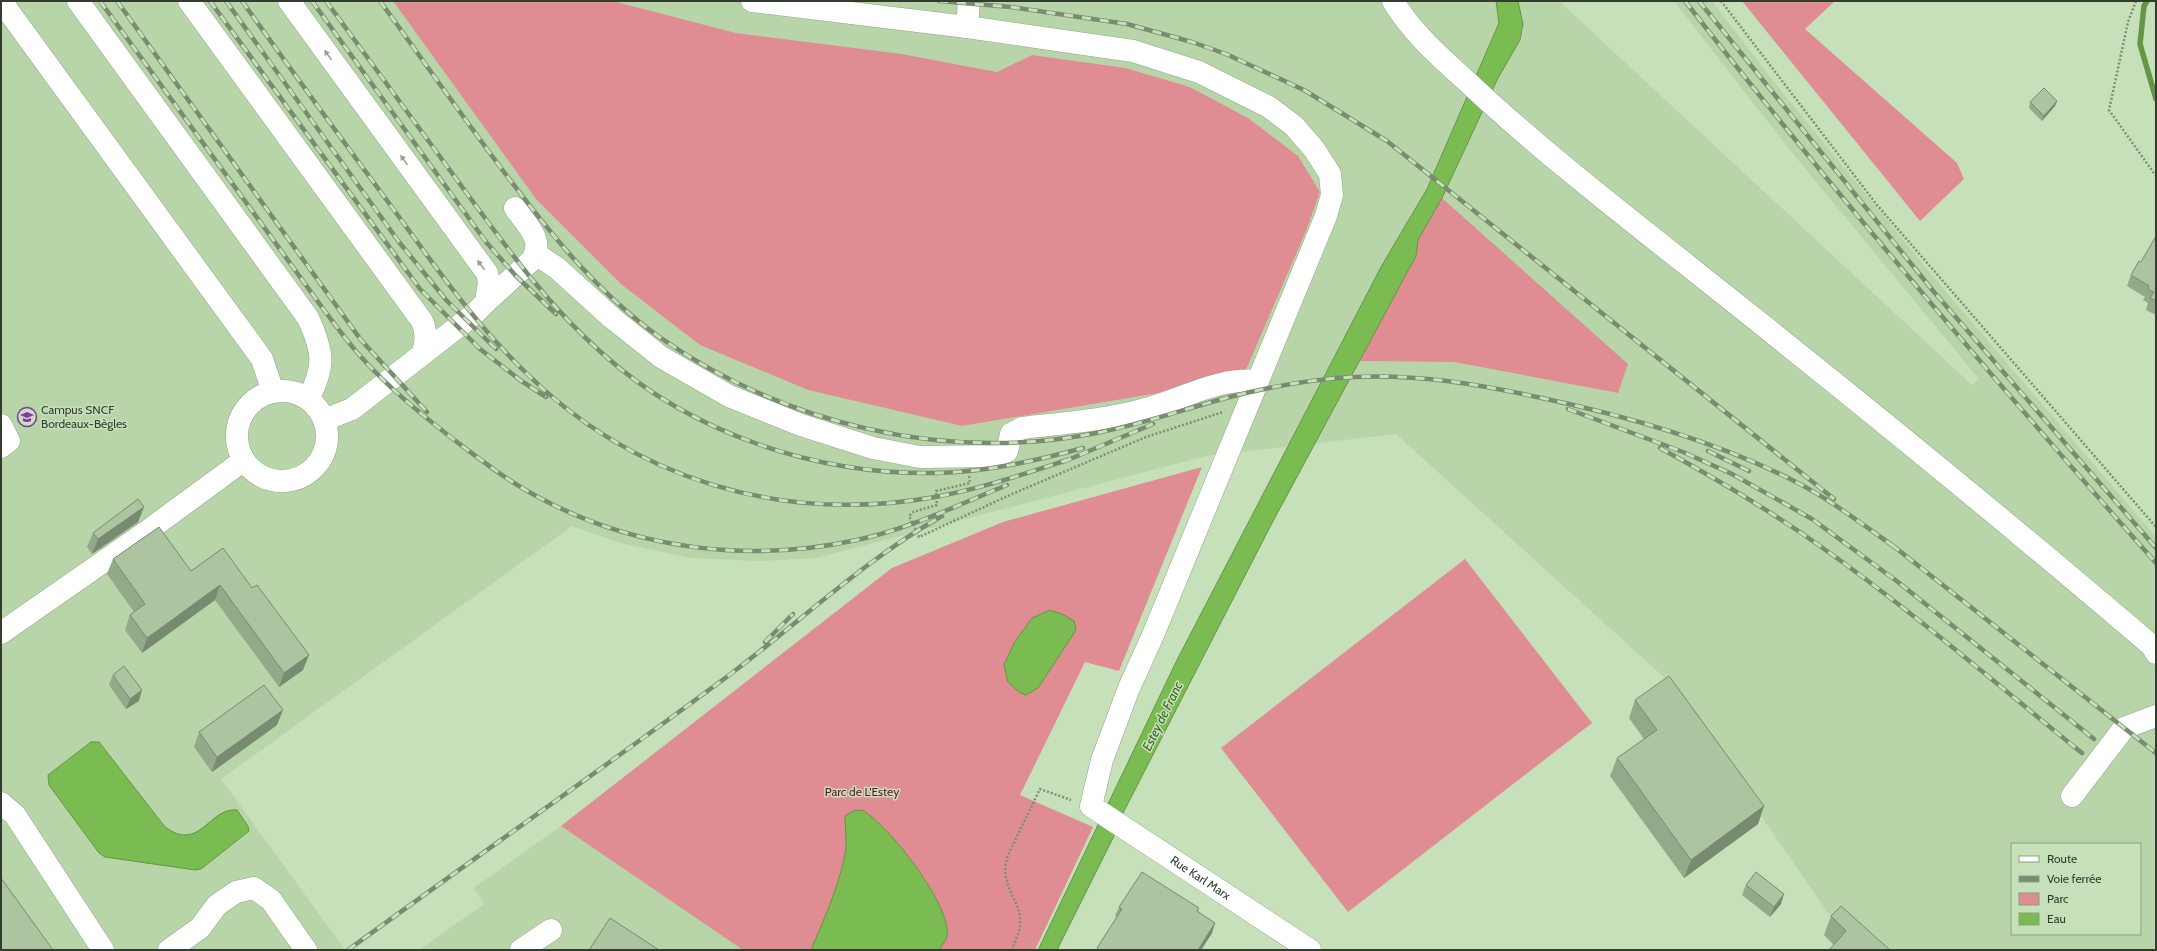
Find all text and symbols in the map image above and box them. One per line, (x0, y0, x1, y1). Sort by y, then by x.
one-way arrow (324, 50, 332, 61)
one-way arrow (400, 155, 409, 166)
one-way arrow (477, 260, 485, 271)
place label: Campus SNCF Bordeaux-Bègles (41, 402, 127, 431)
school or university icon: Campus SNCF Bordeaux-Bègles (16, 406, 38, 428)
water label: Estey de Franc (1138, 678, 1186, 753)
park label: Parc de L'Estey (825, 784, 899, 799)
legend (2011, 843, 2141, 935)
text: Route (2047, 851, 2077, 866)
street label: Rue Karl Marx (1168, 852, 1234, 903)
text: Voie ferrée (2047, 871, 2101, 886)
text: Parc (2047, 891, 2069, 906)
text: Eau (2047, 911, 2066, 926)

